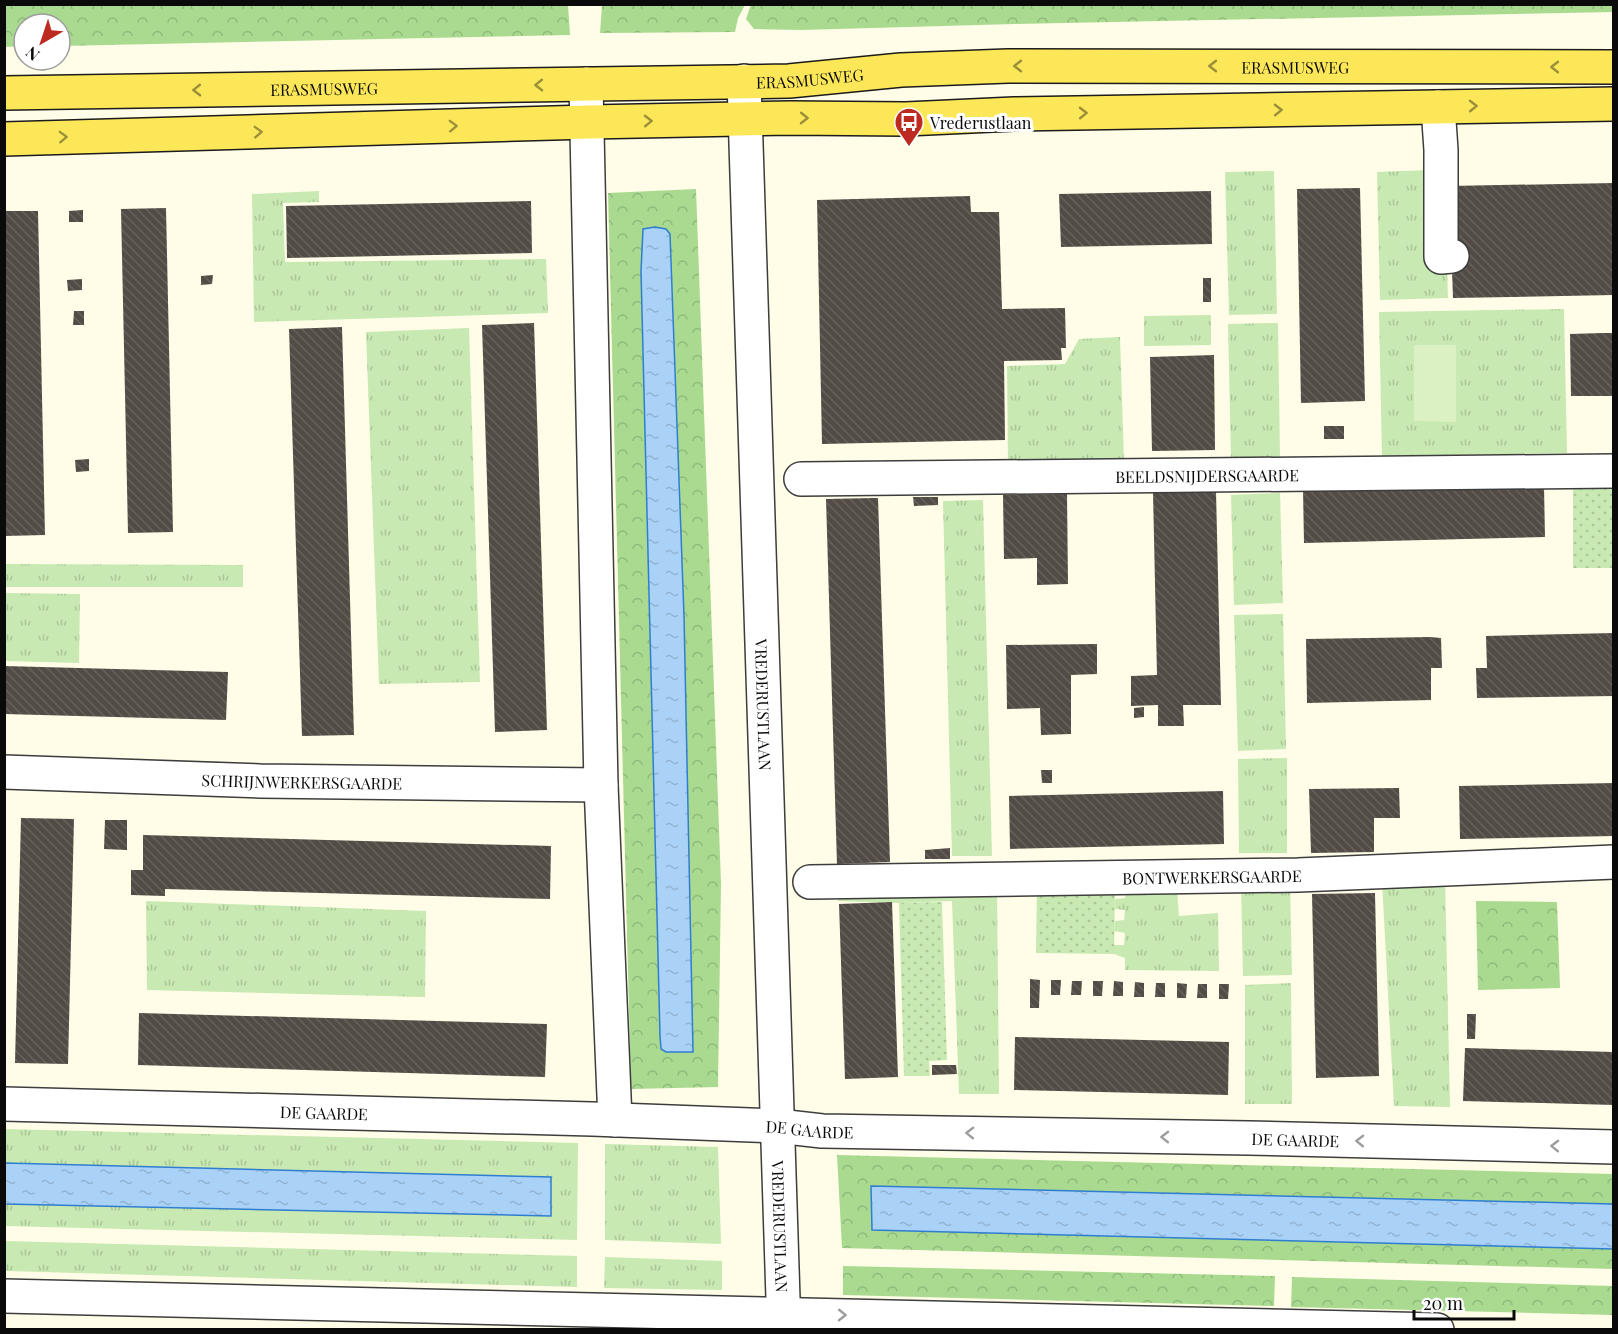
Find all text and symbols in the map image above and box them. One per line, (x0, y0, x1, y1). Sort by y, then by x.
north arrow (12, 12, 72, 72)
text: N (21, 42, 43, 66)
street label: ERASMUSWEG (1241, 56, 1349, 77)
one-way arrow (1014, 60, 1023, 72)
one-way arrow (1209, 60, 1218, 72)
one-way arrow (1551, 61, 1560, 73)
street label: ERASMUSWEG (756, 63, 864, 92)
street label: ERASMUSWEG (270, 77, 378, 99)
one-way arrow (534, 78, 543, 91)
one-way arrow (192, 84, 201, 96)
one-way arrow (1468, 100, 1477, 113)
one-way arrow (1273, 104, 1282, 116)
bus stop icon: Vrederustlaan (893, 106, 925, 148)
one-way arrow (1079, 107, 1088, 119)
one-way arrow (800, 112, 809, 124)
place label: Vrederustlaan (929, 112, 1032, 133)
one-way arrow (643, 115, 652, 127)
one-way arrow (448, 120, 457, 132)
one-way arrow (253, 125, 262, 138)
one-way arrow (58, 131, 67, 143)
street label: BEELDSNIJDERSGAARDE (1115, 464, 1299, 486)
street label: VREDERUSTLAAN (751, 638, 777, 771)
street label: SCHRIJNWERKERSGAARDE (201, 768, 402, 793)
street label: BONTWERKERSGAARDE (1122, 864, 1302, 888)
street label: DE GAARDE (280, 1101, 368, 1124)
street label: DE GAARDE (765, 1115, 853, 1142)
one-way arrow (966, 1127, 975, 1140)
street label: DE GAARDE (1251, 1128, 1339, 1151)
one-way arrow (1161, 1130, 1170, 1143)
one-way arrow (1356, 1135, 1365, 1147)
one-way arrow (1551, 1140, 1560, 1152)
street label: VREDERUSTLAAN (768, 1159, 793, 1293)
scale bar (1414, 1283, 1514, 1321)
text: 20 m (1423, 1291, 1463, 1315)
one-way arrow (838, 1308, 847, 1321)

